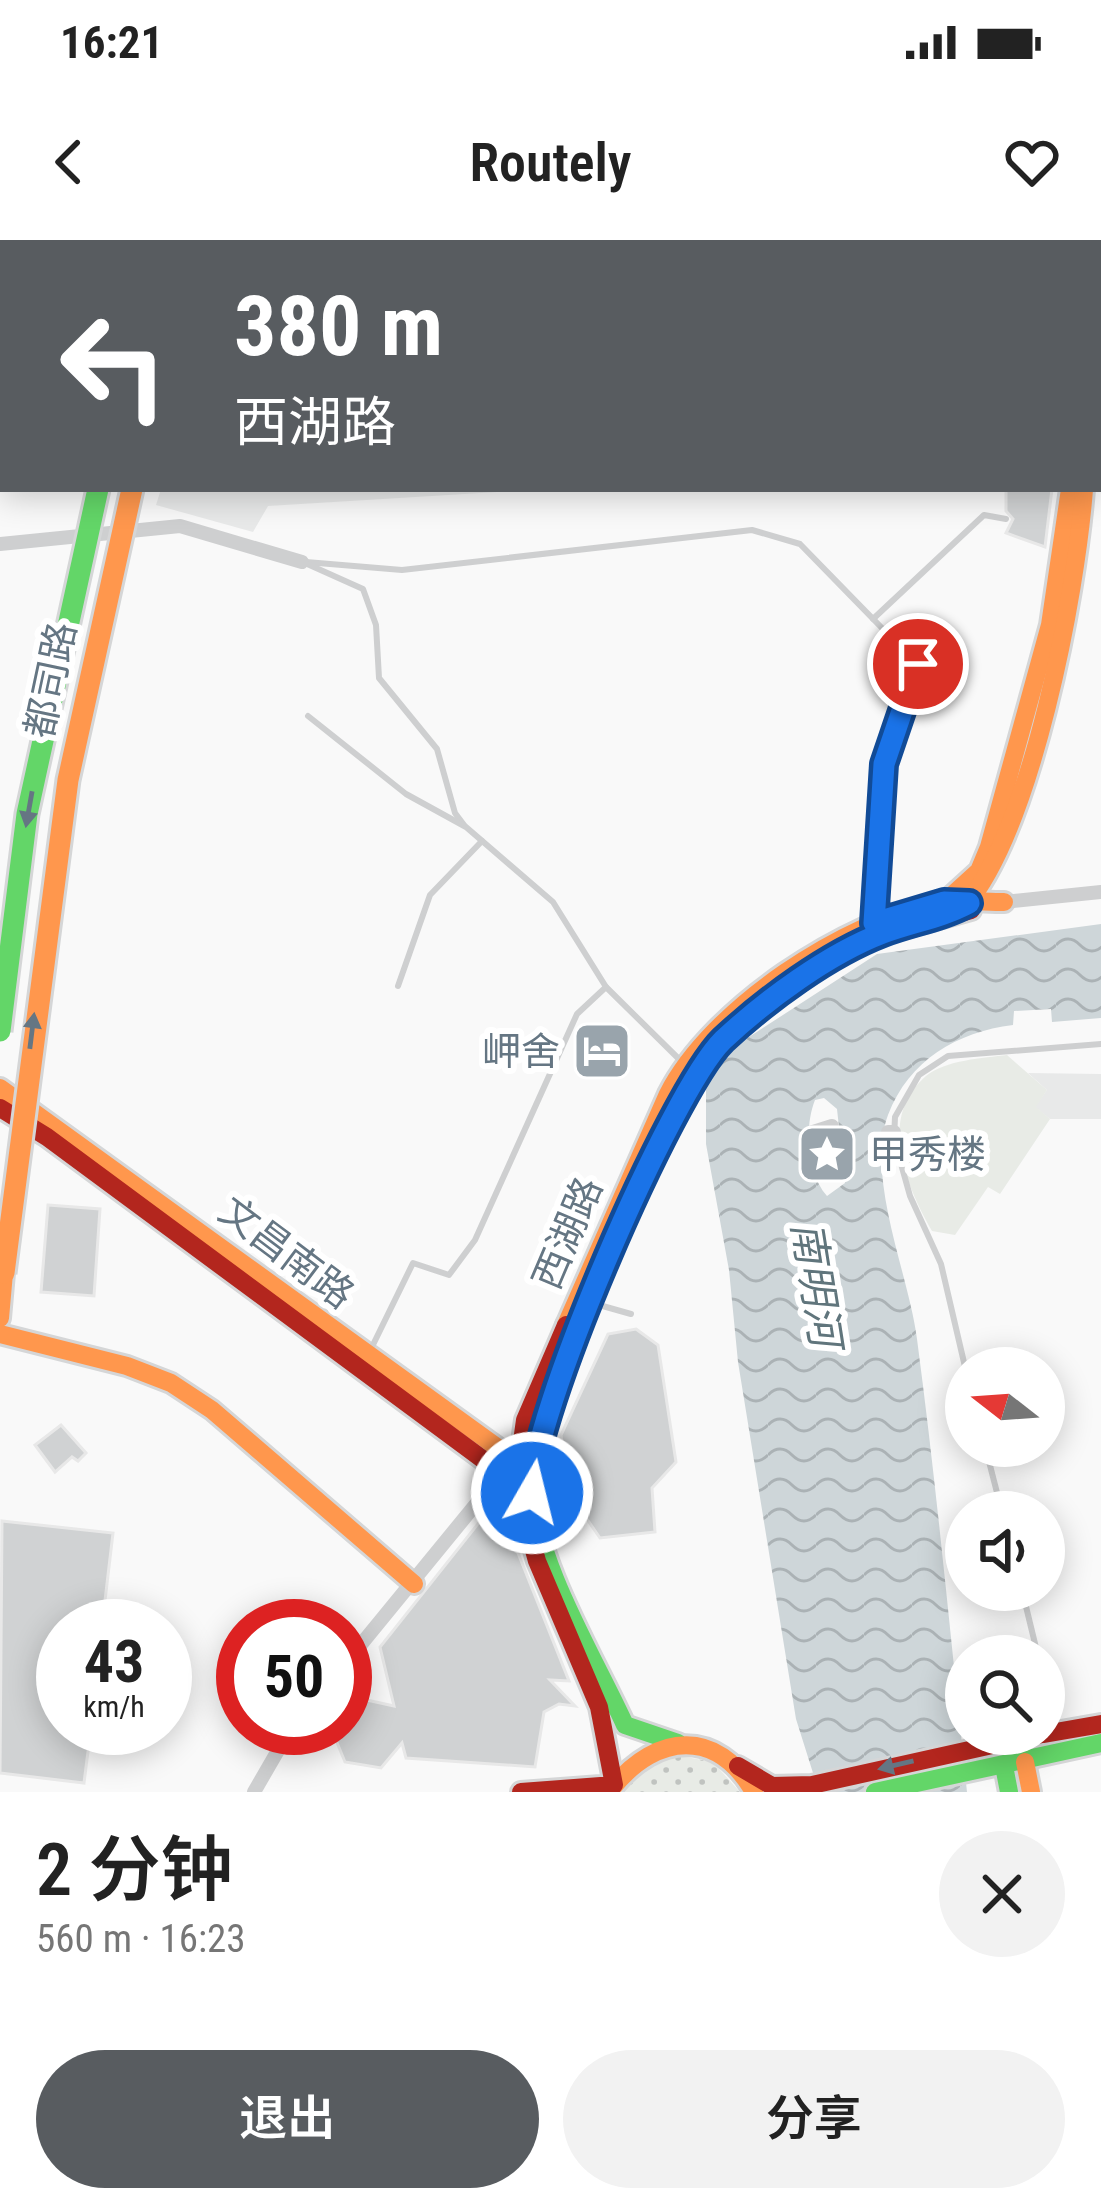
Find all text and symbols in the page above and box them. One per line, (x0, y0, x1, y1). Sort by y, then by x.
text: 16:21 (60, 16, 163, 69)
icon: back (36, 129, 102, 195)
icon: heart (999, 129, 1065, 195)
text: Routely (469, 131, 632, 194)
text: 380 m (234, 277, 443, 376)
icon: left (36, 288, 192, 444)
text: 西湖路 (234, 391, 396, 454)
pin (867, 613, 969, 715)
street label: 都司路 (16, 618, 86, 742)
icon: arrive (885, 631, 951, 697)
one-way arrow (19, 790, 38, 828)
one-way arrow (22, 1012, 41, 1049)
hotel icon: 岬舍 (571, 1020, 633, 1082)
place label: 岬舍 (482, 1029, 560, 1075)
place icon: 甲秀楼 (796, 1123, 858, 1185)
place label: 甲秀楼 (869, 1132, 986, 1178)
street label: 西湖路 (524, 1171, 612, 1296)
street label: 文昌南路 (210, 1187, 363, 1318)
water label: 南明河 (782, 1218, 852, 1357)
north arrow (945, 1347, 1065, 1467)
map controls (945, 1347, 1065, 1755)
position arrow (469, 1430, 595, 1556)
button: sound (945, 1491, 1065, 1611)
speed limit sign: 50 (216, 1599, 372, 1755)
text: 43 (84, 1626, 144, 1697)
button: search (945, 1635, 1065, 1755)
text: km/h (83, 1689, 145, 1724)
one-way arrow (877, 1757, 915, 1776)
text: 2 分钟 (36, 1828, 233, 1913)
button: close (939, 1831, 1065, 1957)
text: 560 m · 16:23 (36, 1916, 246, 1962)
button: 退出 (36, 2050, 539, 2188)
button: 分享 (563, 2050, 1065, 2188)

